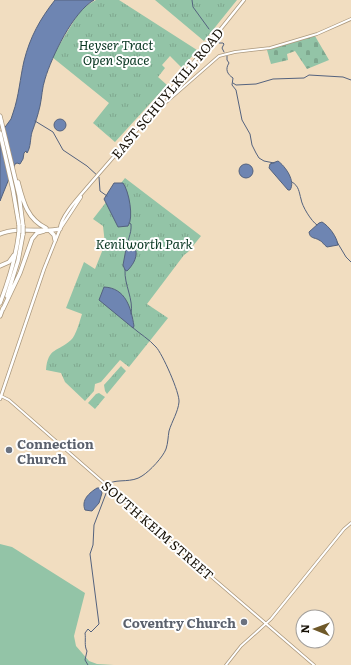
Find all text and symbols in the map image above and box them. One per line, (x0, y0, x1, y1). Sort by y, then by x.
street label: EAST SCHUYLKILL ROAD (107, 23, 227, 162)
park label: Heyser Tract Open Space (79, 35, 154, 69)
park label: Kenilworth Park (95, 234, 193, 253)
place label: Connection Church (17, 434, 94, 468)
marker: Connection Church (4, 445, 14, 455)
street label: SOUTH KEIM STREET (98, 476, 218, 584)
north arrow (295, 609, 335, 649)
place label: Coventry Church (123, 613, 236, 632)
marker: Coventry Church (239, 617, 249, 627)
text: N (296, 624, 312, 634)

